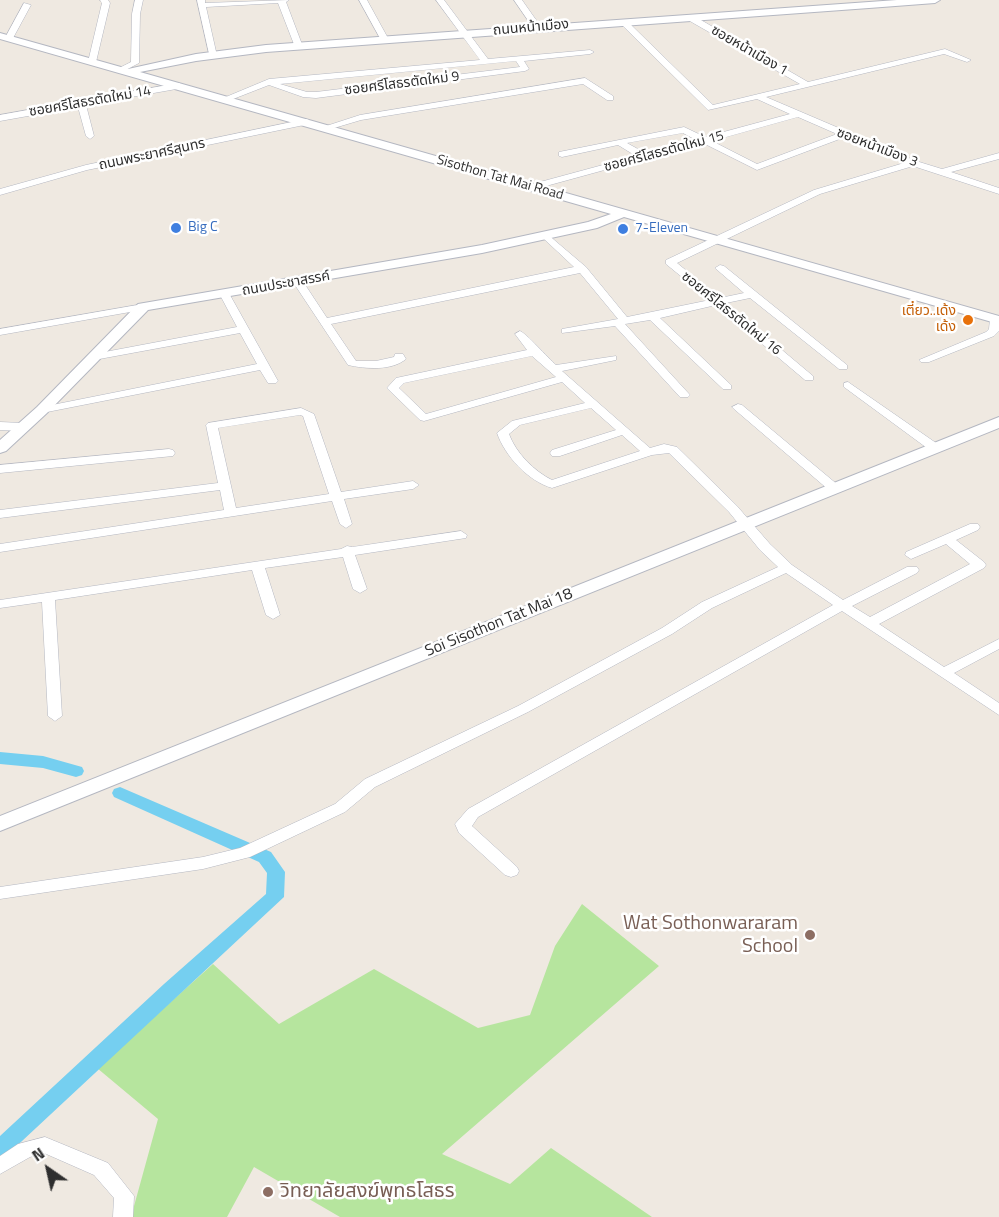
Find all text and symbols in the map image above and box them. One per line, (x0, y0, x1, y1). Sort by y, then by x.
street label: ถนนหน้าเมือง (492, 16, 570, 40)
street label: ซอยหน้าเมือง 1 (708, 22, 790, 80)
street label: ซอยศรีโสธรตัดใหม่ 9 (344, 69, 460, 99)
street label: ซอยศรีโสธรตัดใหม่ 14 (28, 83, 152, 121)
street label: ซอยหน้าเมือง 3 (834, 125, 920, 171)
street label: ซอยศรีโสธรตัดใหม่ 15 (602, 128, 726, 176)
street label: ถนนพระยาศรีสุนทร (97, 136, 207, 174)
street label: Sisothon Tat Mai Road (435, 152, 565, 204)
place label: Big C (188, 220, 218, 236)
marker: Big C (169, 221, 183, 235)
place label: 7-Eleven (635, 221, 688, 237)
marker: 7-Eleven (616, 222, 630, 236)
street label: ถนนประชาสรรค์ (241, 268, 331, 300)
street label: ซอยศรีโสธรตัดใหม่ 16 (678, 269, 784, 359)
place label: เตี๋ยว..เด้ง เด้ง (902, 304, 956, 336)
marker: เตี๋ยว..เด้ง เด้ง (961, 313, 975, 327)
street label: Soi Sisothon Tat Mai 18 (422, 585, 576, 661)
place label: Wat Sothonwararam School (623, 912, 798, 959)
marker: Wat Sothonwararam School (803, 928, 817, 942)
north arrow (18, 1139, 78, 1199)
text: N (27, 1141, 49, 1167)
place label: วิทยาลัยสงฆ์พุทธโสธร (280, 1180, 454, 1204)
marker: วิทยาลัยสงฆ์พุทธโสธร (261, 1185, 275, 1199)

